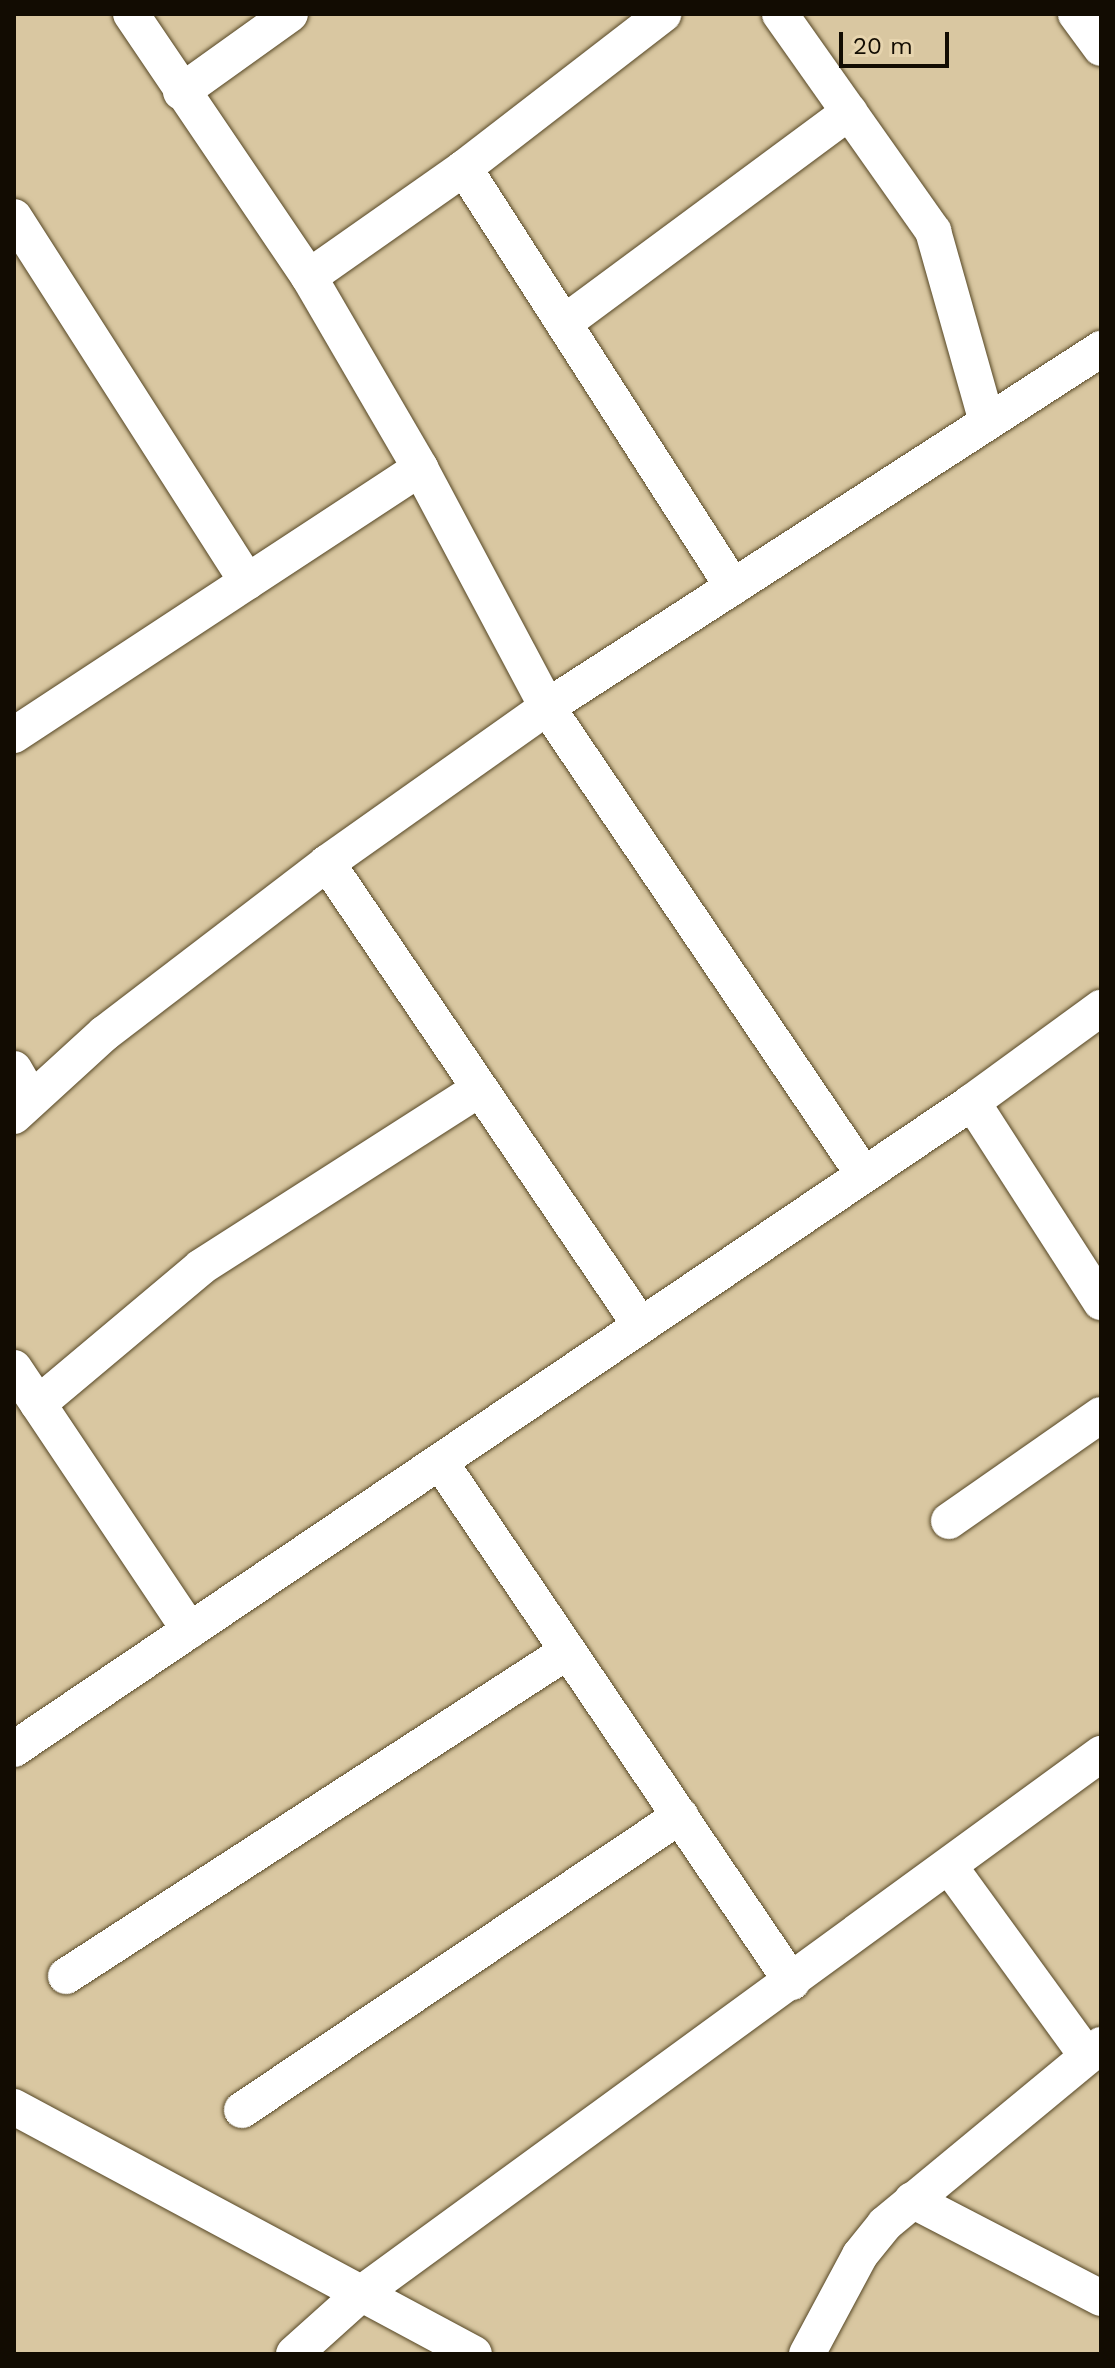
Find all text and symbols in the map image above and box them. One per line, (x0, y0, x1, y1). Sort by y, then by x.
scale bar (843, 16, 953, 66)
text: 20 m (853, 32, 913, 60)

